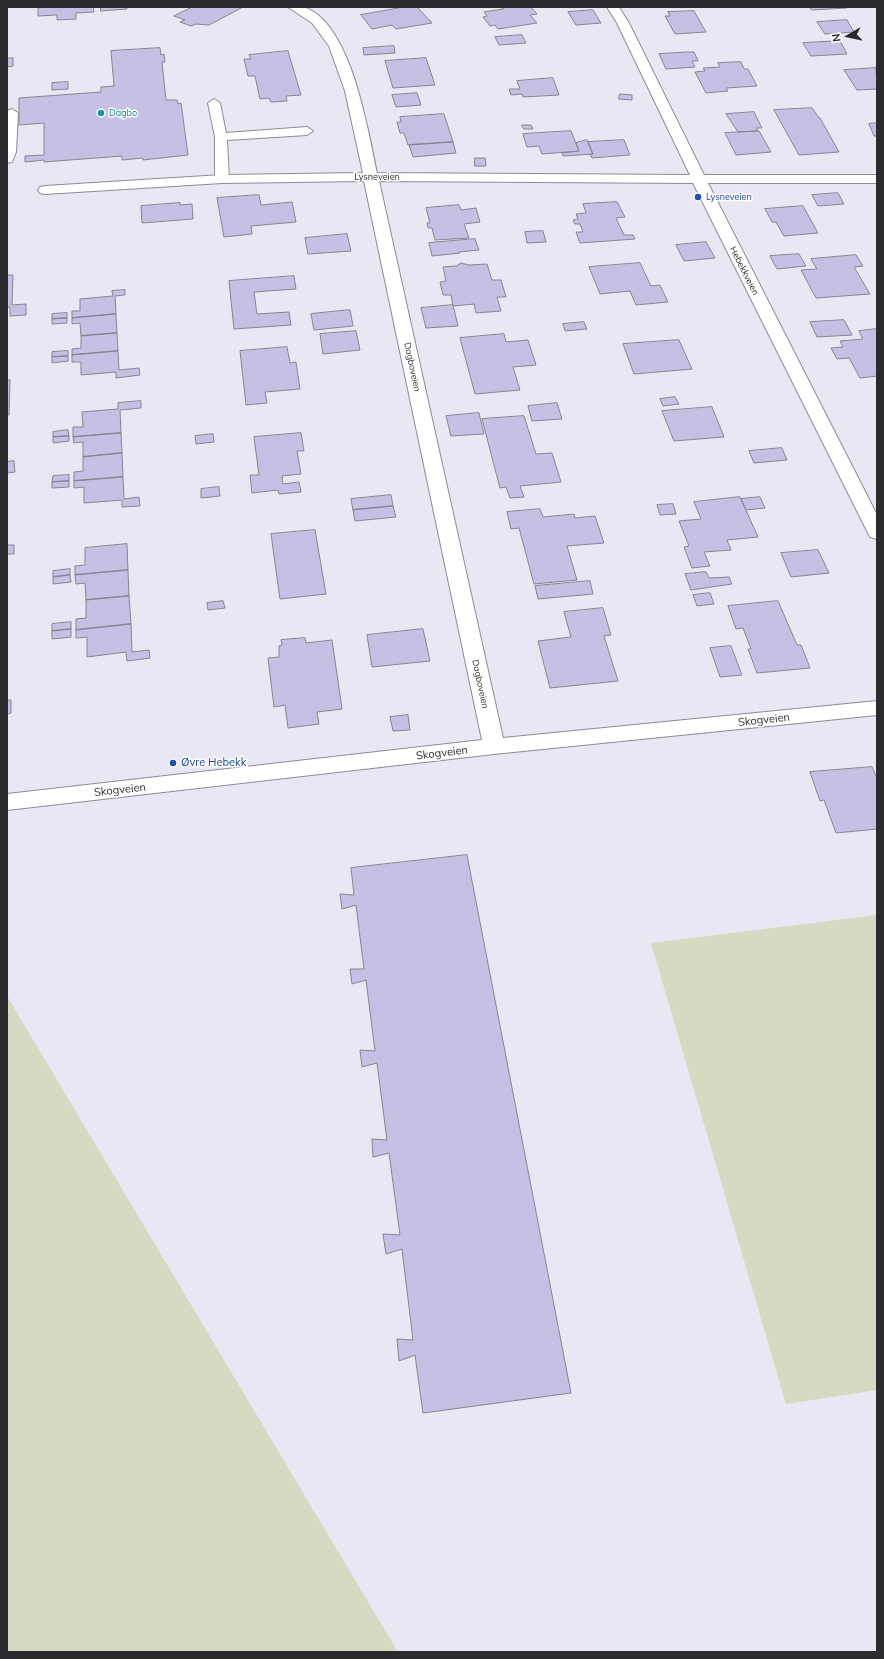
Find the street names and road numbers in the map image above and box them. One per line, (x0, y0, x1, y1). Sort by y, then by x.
street label: Lysneveien (354, 172, 400, 182)
street label: Hebekkveien (727, 245, 761, 297)
street label: Dagboveien (402, 341, 422, 393)
street label: Dagboveien (470, 658, 490, 710)
street label: Skogveien (737, 711, 791, 729)
street label: Skogveien (415, 743, 469, 763)
street label: Skogveien (93, 781, 147, 799)

